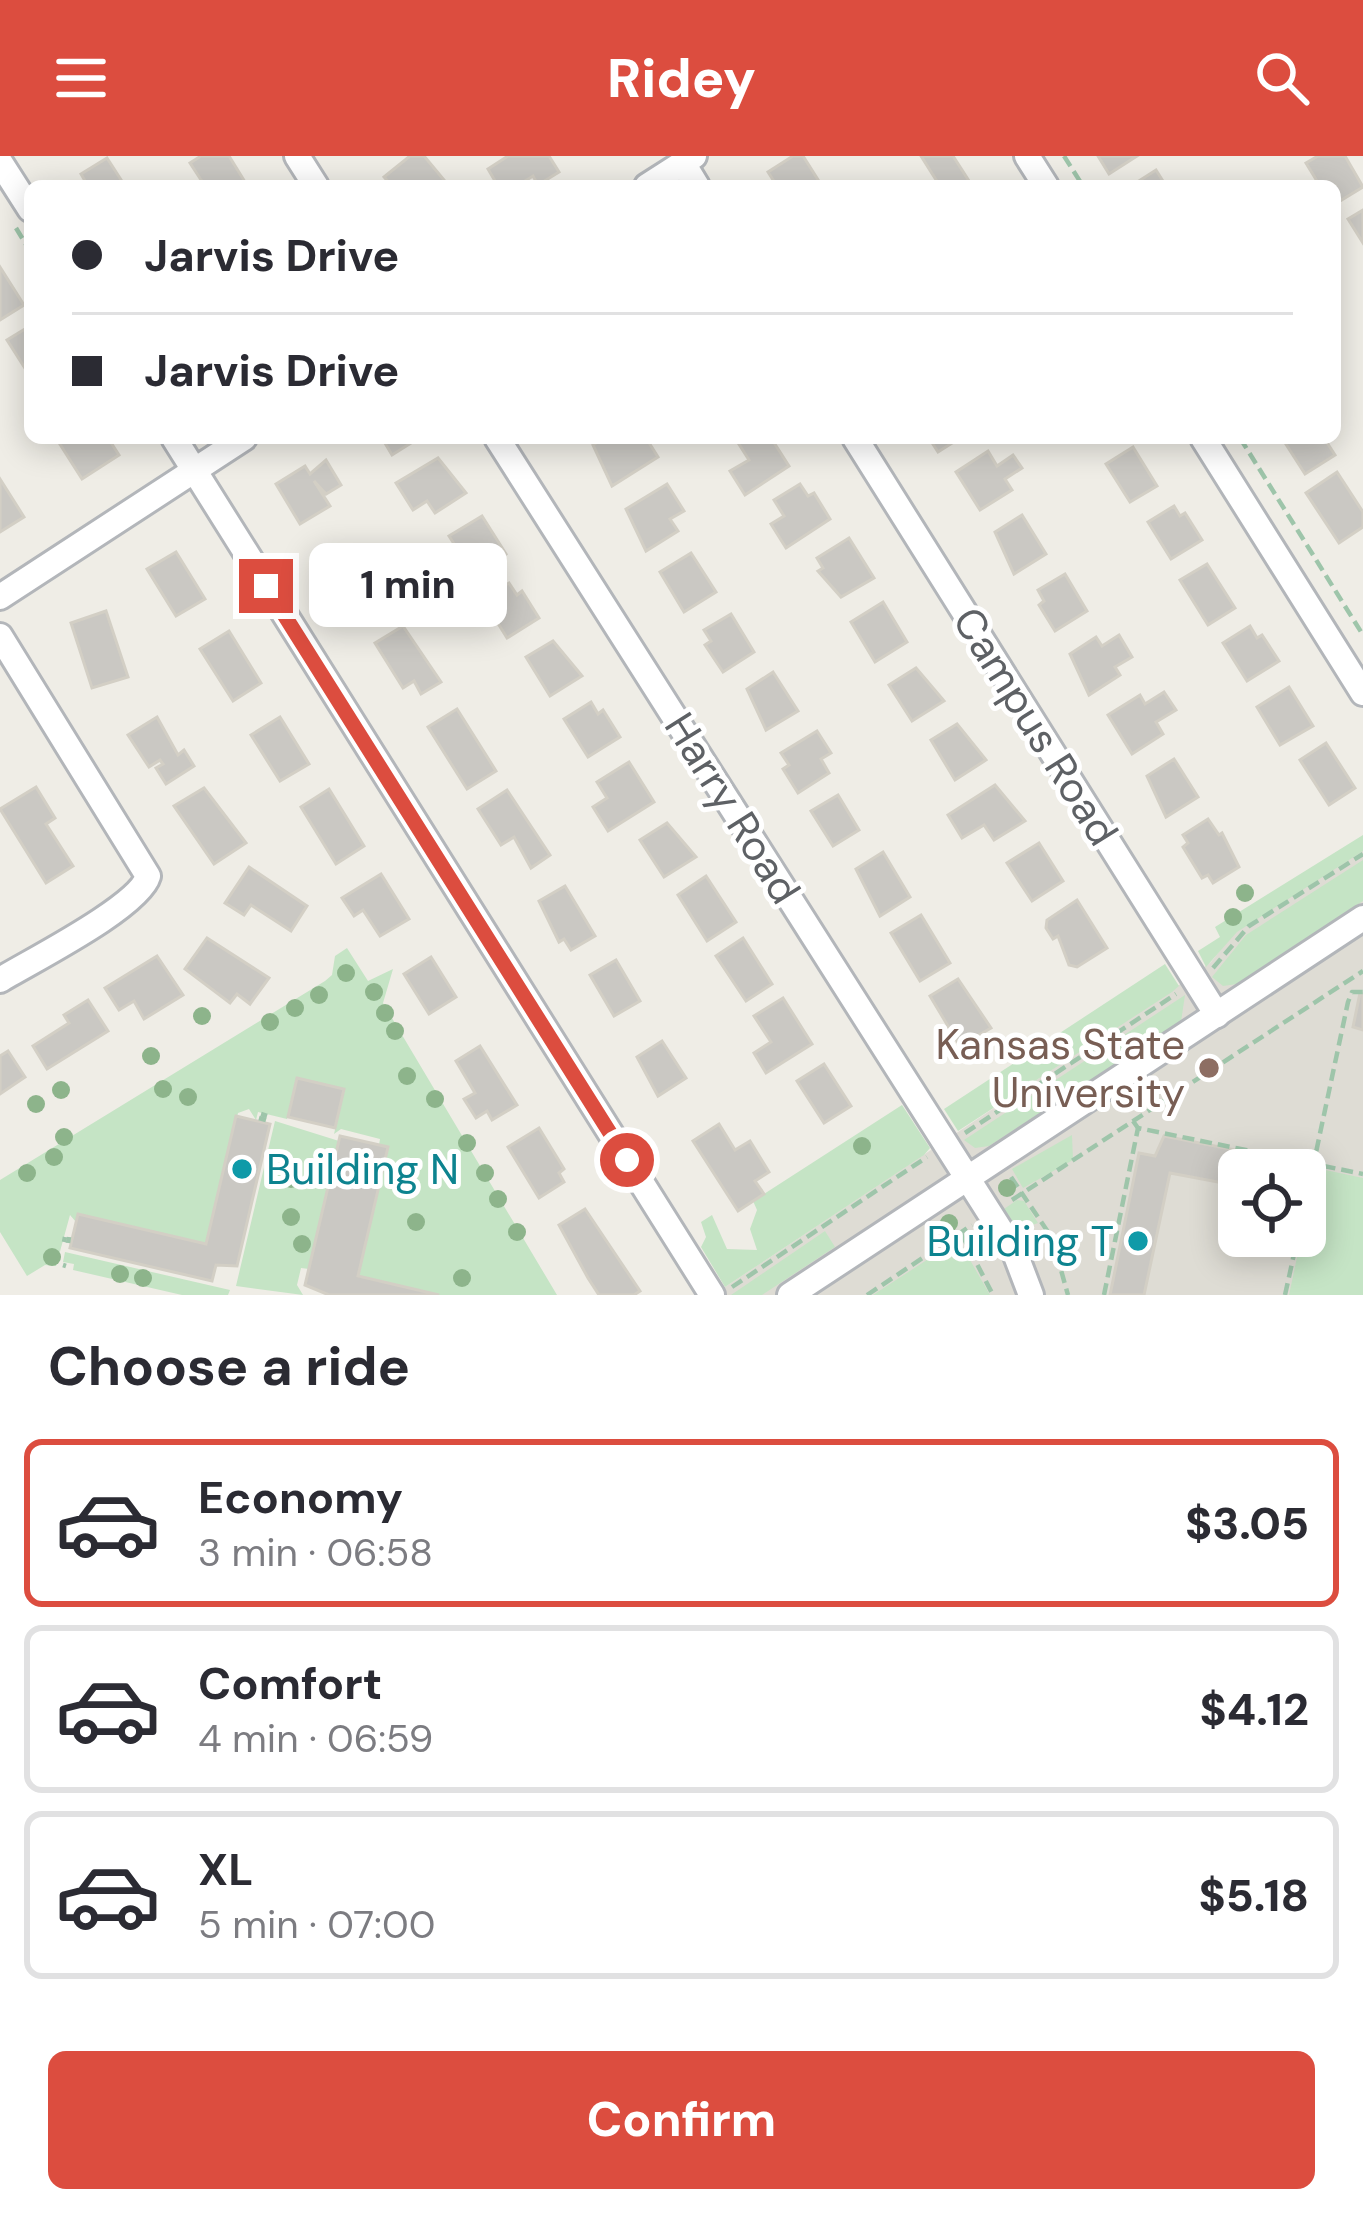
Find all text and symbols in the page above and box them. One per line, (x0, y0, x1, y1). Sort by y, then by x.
text: Ridey (607, 43, 756, 114)
icon: menu (48, 45, 114, 111)
icon: search (1249, 45, 1315, 111)
text: Jarvis Drive (144, 226, 399, 285)
text: Jarvis Drive (144, 341, 399, 400)
callout: 1 min (308, 544, 506, 628)
route end (239, 559, 293, 613)
text: 1 min (360, 559, 456, 610)
street label: Campus Road (941, 597, 1131, 856)
street label: Harry Road (652, 703, 813, 914)
place label: Kansas State University (935, 1017, 1185, 1120)
marker: Kansas State University (1196, 1055, 1222, 1081)
route start (600, 1133, 654, 1187)
place label: Building N (266, 1142, 459, 1197)
map controls (1218, 1149, 1326, 1257)
button: locate (1218, 1149, 1326, 1257)
marker: Building N (229, 1156, 255, 1182)
place label: Building T (926, 1214, 1114, 1269)
marker: Building T (1125, 1228, 1151, 1254)
text: Choose a ride (48, 1331, 410, 1402)
text: Economy (198, 1468, 403, 1527)
icon: car (54, 1469, 162, 1577)
text: $3.05 (1185, 1494, 1309, 1553)
text: 3 min · 06:58 (198, 1527, 433, 1578)
text: Comfort (198, 1654, 382, 1713)
icon: car (54, 1655, 162, 1763)
text: $4.12 (1200, 1680, 1309, 1739)
text: 4 min · 06:59 (198, 1713, 433, 1764)
text: XL (198, 1840, 253, 1899)
icon: car (54, 1841, 162, 1949)
text: $5.18 (1198, 1866, 1309, 1925)
text: 5 min · 07:00 (198, 1899, 435, 1950)
button: Confirm (48, 2051, 1315, 2189)

